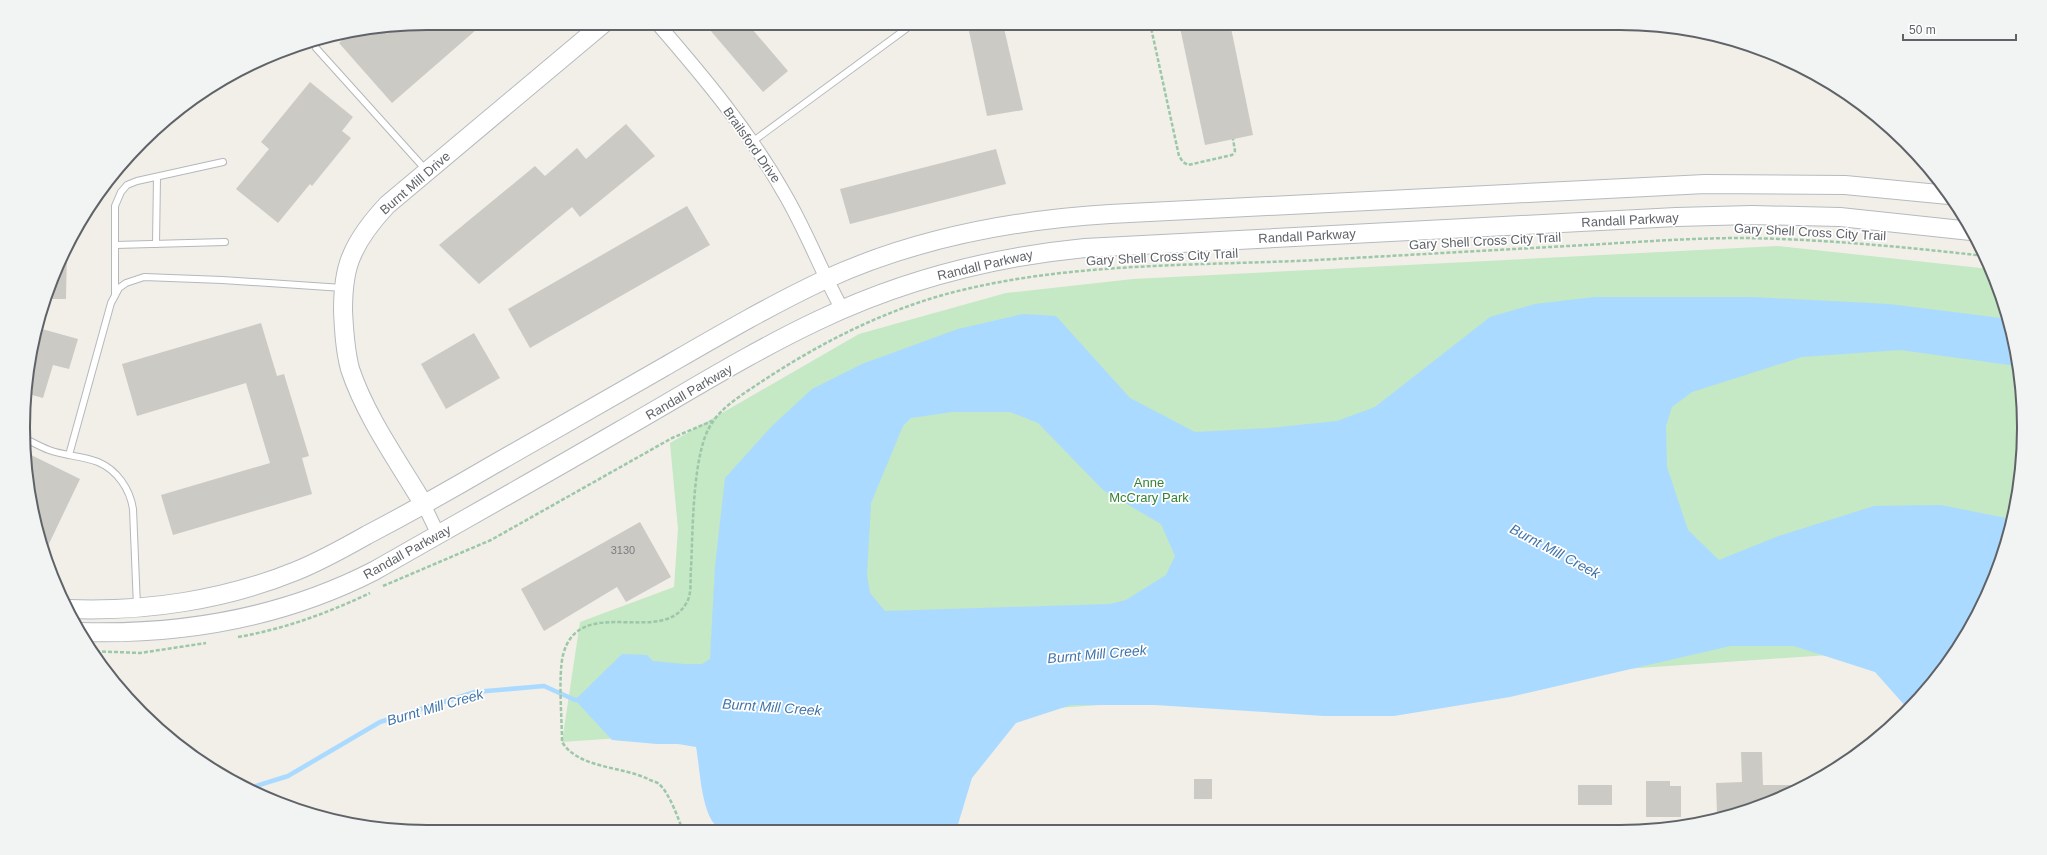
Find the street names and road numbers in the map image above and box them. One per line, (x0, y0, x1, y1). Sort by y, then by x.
street label: Brailsford Drive (720, 104, 784, 186)
street label: Burnt Mill Drive (377, 148, 453, 218)
street label: Randall Parkway (1581, 210, 1680, 230)
street label: Gary Shell Cross City Trail (1734, 221, 1887, 243)
street label: Randall Parkway (1258, 226, 1357, 246)
street label: Gary Shell Cross City Trail (1409, 230, 1562, 252)
street label: Gary Shell Cross City Trail (1086, 246, 1239, 268)
street label: Randall Parkway (936, 247, 1035, 283)
street label: Randall Parkway (643, 361, 735, 423)
street label: Randall Parkway (361, 522, 454, 582)

